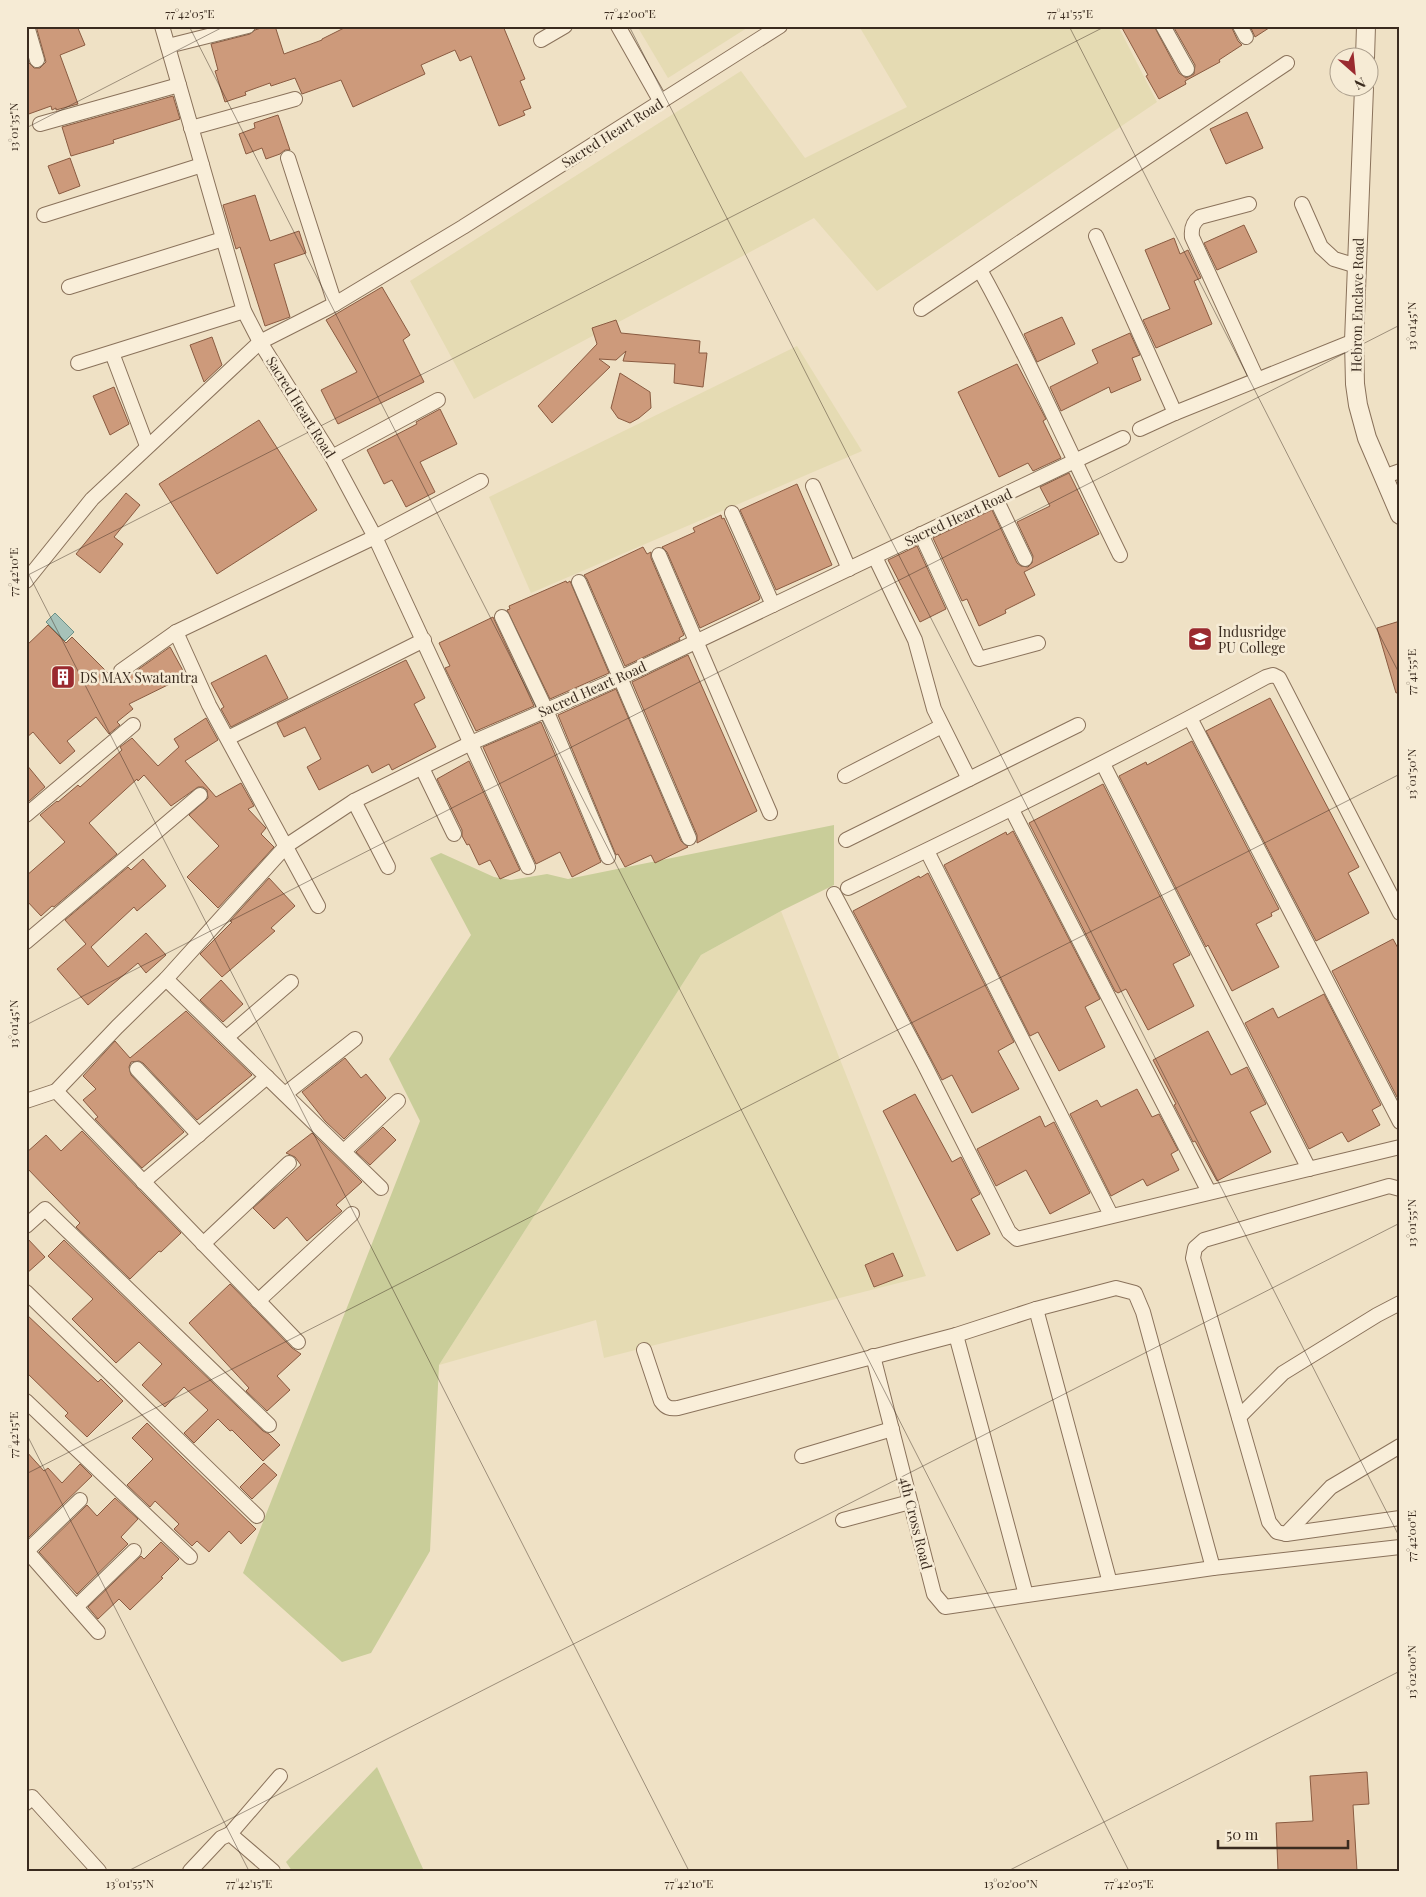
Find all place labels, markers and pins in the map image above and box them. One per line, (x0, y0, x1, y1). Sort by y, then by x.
place label: Indusridge PU College (1218, 622, 1286, 657)
school or university icon: Indusridge PU College (1187, 626, 1213, 652)
building icon: DS MAX Swatantra (50, 664, 76, 690)
place label: DS MAX Swatantra (80, 668, 198, 687)

